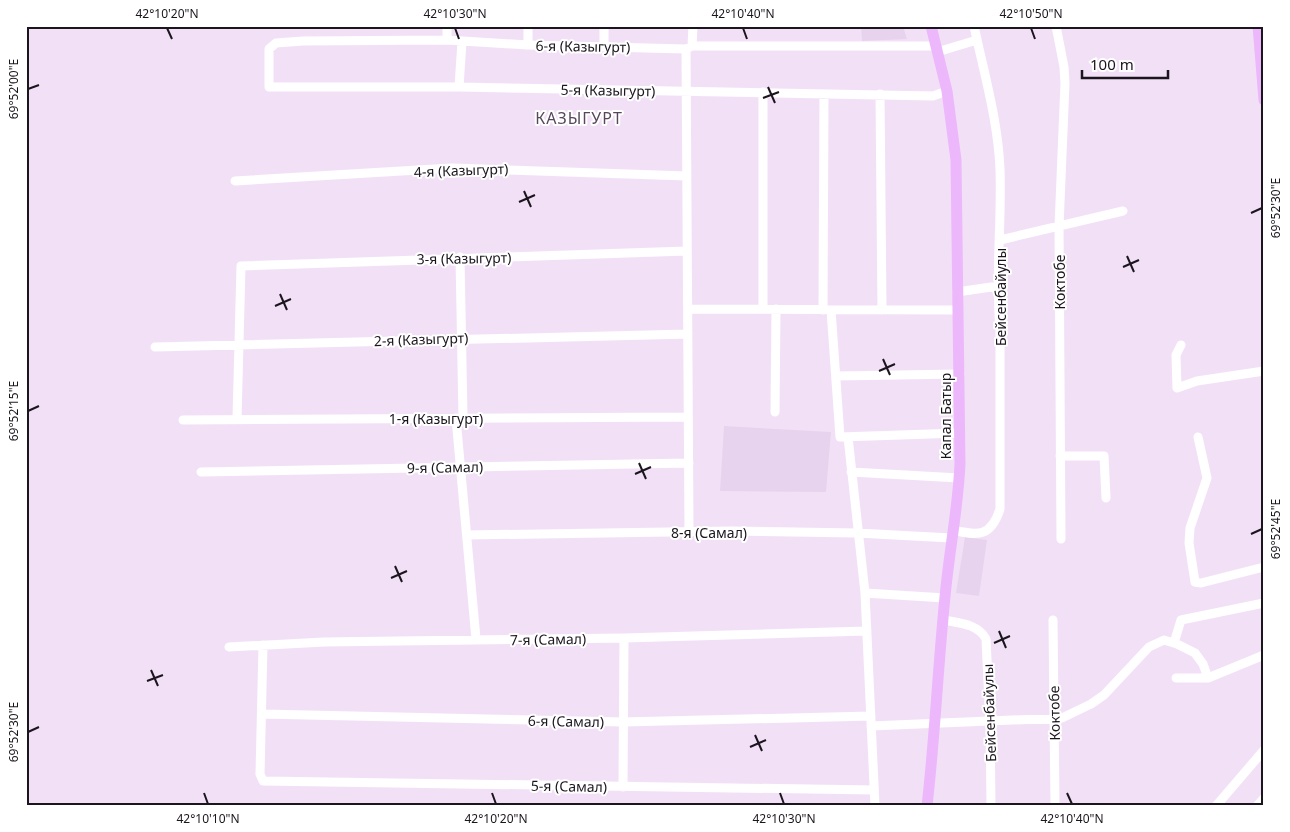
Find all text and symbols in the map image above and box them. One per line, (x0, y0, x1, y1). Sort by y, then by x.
text: 42°10'20"N (135, 5, 199, 22)
text: 42°10'30"N (423, 5, 487, 22)
text: 42°10'40"N (711, 5, 775, 22)
text: 42°10'50"N (999, 5, 1063, 22)
street label: 6-я (Казыгурт) (536, 36, 630, 56)
scale bar (1082, 48, 1169, 80)
text: 100 m (1090, 54, 1134, 74)
text: 69°52'00"E (5, 59, 22, 119)
street label: 5-я (Казыгурт) (561, 80, 655, 100)
district label: КАЗЫГУРТ (535, 107, 623, 129)
street label: 4-я (Казыгурт) (413, 159, 509, 181)
text: 69°52'30"E (1267, 178, 1284, 238)
street label: 3-я (Казыгурт) (417, 248, 511, 268)
street label: Бейсенбайулы (991, 248, 1010, 346)
street label: Коктобе (1050, 254, 1069, 309)
street label: 2-я (Казыгурт) (373, 328, 469, 350)
street label: Капал Батыр (936, 373, 955, 459)
text: 69°52'15"E (5, 381, 22, 441)
street label: 1-я (Казыгурт) (389, 409, 483, 428)
street label: 9-я (Самал) (407, 457, 483, 477)
text: 69°52'45"E (1267, 499, 1284, 559)
street label: 8-я (Самал) (671, 523, 747, 542)
street label: 7-я (Самал) (510, 629, 586, 649)
street label: Бейсенбайулы (978, 664, 1000, 762)
street label: Коктобе (1044, 685, 1064, 741)
text: 69°52'30"E (5, 702, 22, 762)
street label: 6-я (Самал) (528, 711, 604, 731)
street label: 5-я (Самал) (531, 776, 607, 796)
text: 42°10'10"N (176, 810, 240, 827)
text: 42°10'20"N (464, 810, 528, 827)
text: 42°10'30"N (752, 810, 816, 827)
text: 42°10'40"N (1040, 810, 1104, 827)

